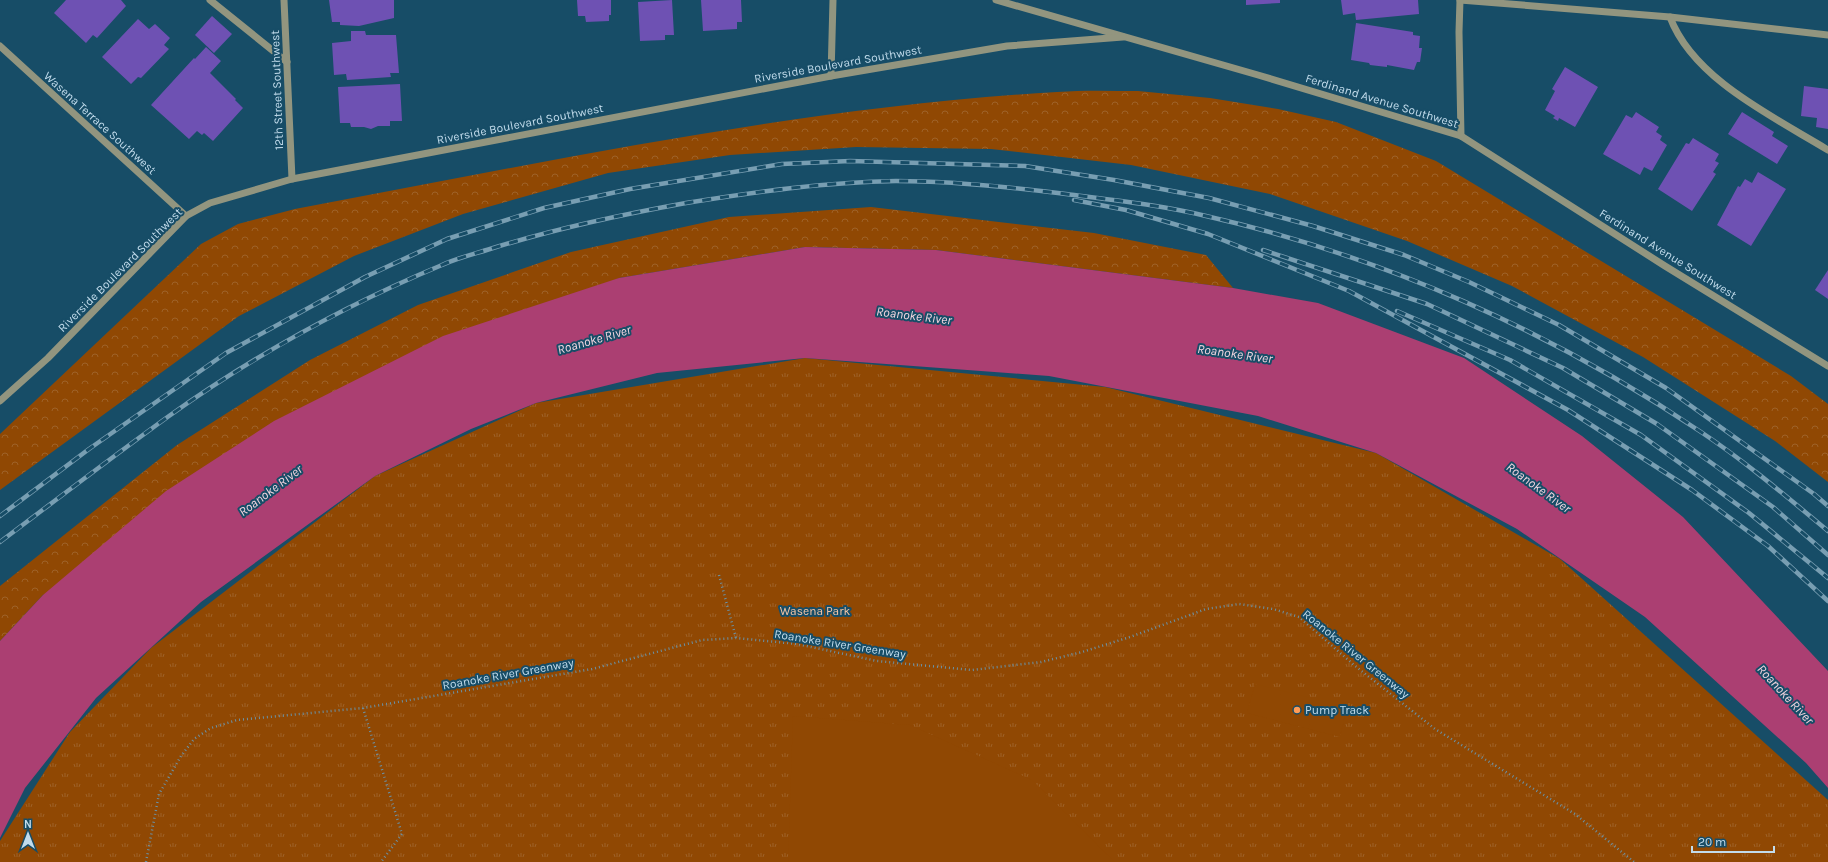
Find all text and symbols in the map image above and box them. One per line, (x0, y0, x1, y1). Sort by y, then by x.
street label: 12th Street Southwest (268, 29, 286, 150)
street label: Riverside Boulevard Southwest (753, 42, 923, 86)
street label: Wasena Terrace Southwest (41, 69, 159, 177)
street label: Ferdinand Avenue Southwest (1304, 71, 1461, 131)
street label: Riverside Boulevard Southwest (435, 101, 605, 147)
street label: Riverside Boulevard Southwest (55, 205, 185, 335)
street label: Ferdinand Avenue Southwest (1597, 206, 1740, 302)
water label: Roanoke River (875, 303, 953, 328)
water label: Roanoke River (556, 322, 633, 357)
water label: Roanoke River (1196, 341, 1274, 366)
water label: Roanoke River (1504, 459, 1574, 516)
water label: Roanoke River (235, 461, 306, 519)
park label: Wasena Park (780, 604, 850, 618)
street label: Roanoke River Greenway (1300, 607, 1412, 702)
street label: Roanoke River Greenway (773, 627, 907, 661)
street label: Roanoke River Greenway (441, 655, 575, 692)
water label: Roanoke River (1754, 661, 1817, 728)
place label: Pump Track (1305, 703, 1369, 717)
marker: Pump Track (1292, 705, 1302, 715)
north arrow (8, 814, 48, 854)
text: N (24, 818, 32, 831)
scale bar (1692, 828, 1774, 854)
text: 20 m (1698, 835, 1726, 849)

